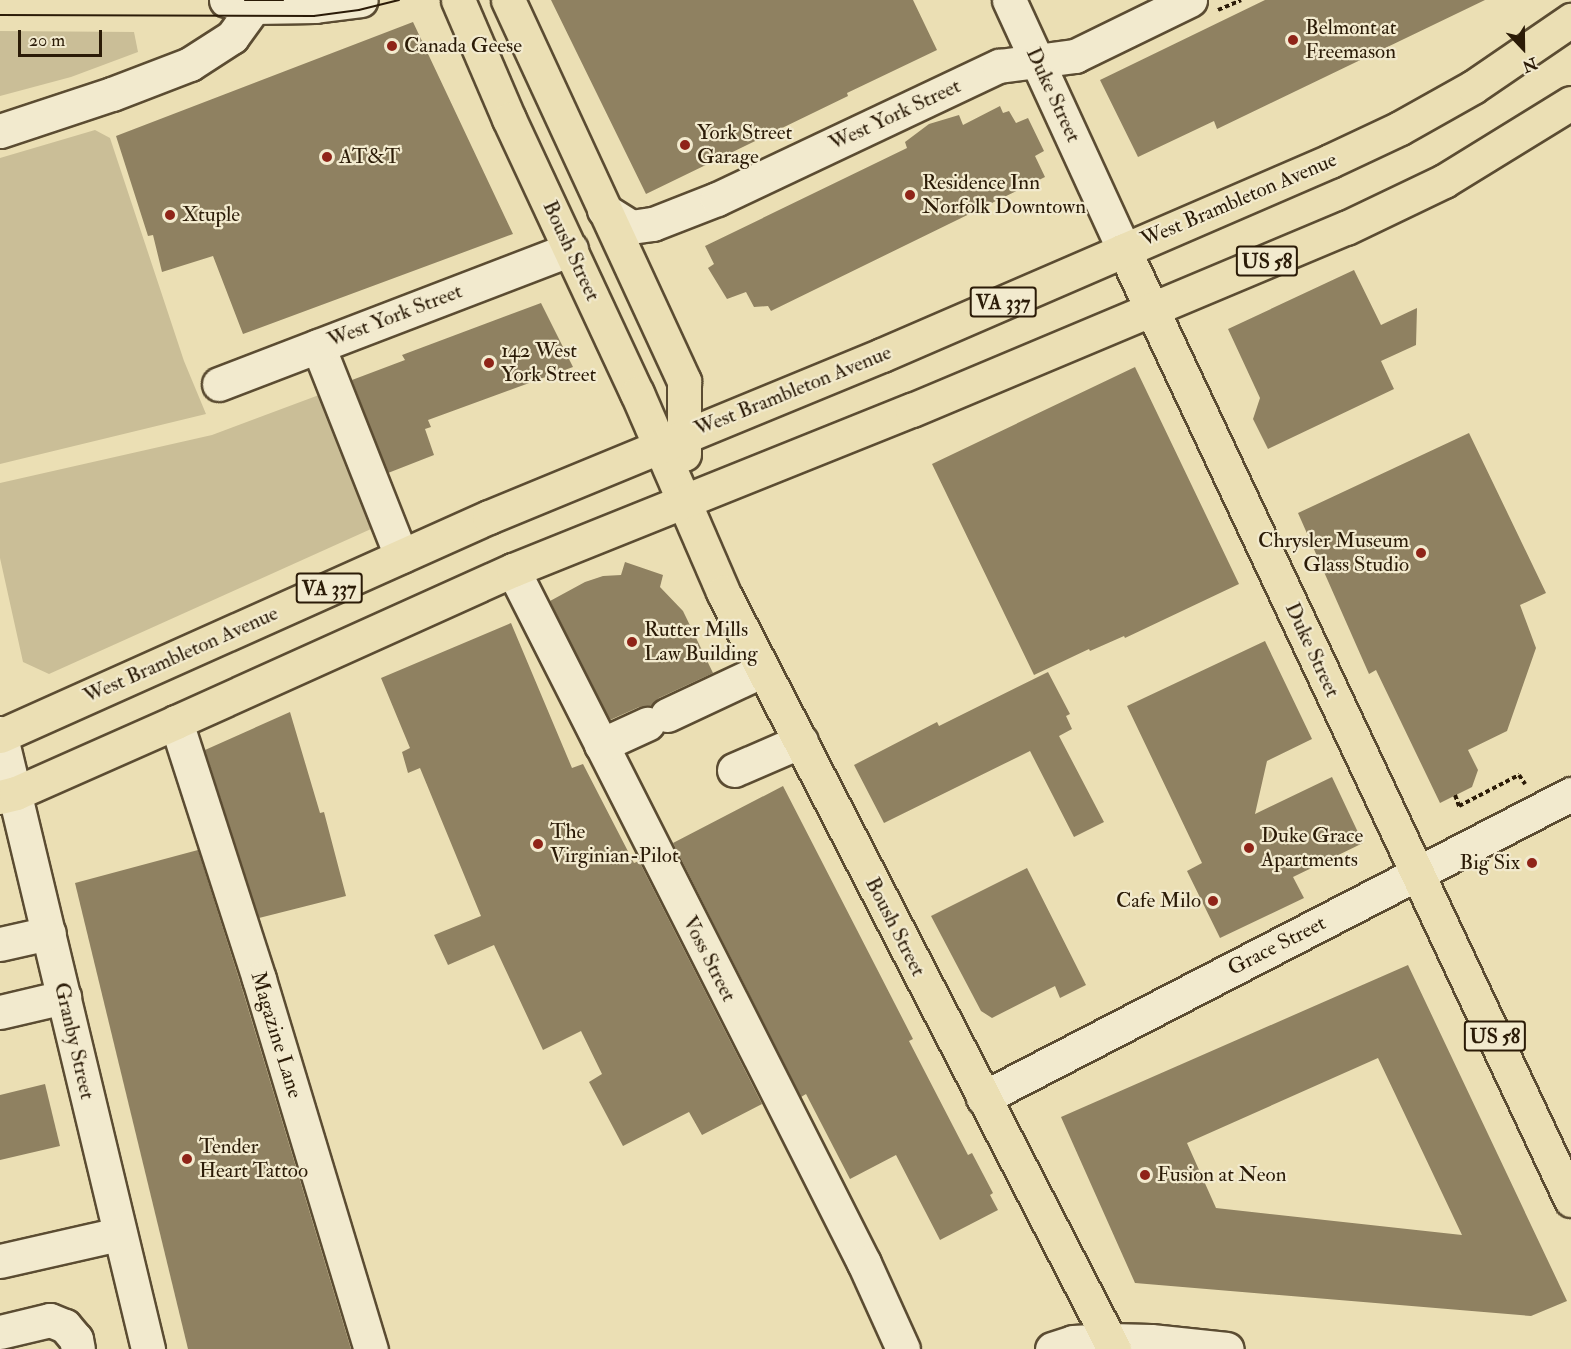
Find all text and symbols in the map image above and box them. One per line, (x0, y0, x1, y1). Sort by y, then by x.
place label: Belmont at Freemason (1305, 15, 1397, 65)
scale bar (21, 18, 105, 56)
north arrow (1493, 18, 1553, 78)
text: 20 m (29, 29, 65, 52)
place label: Canada Geese (404, 33, 522, 59)
marker: Belmont at Freemason (1286, 33, 1300, 47)
marker: Canada Geese (385, 39, 399, 53)
street label: Duke Street (1020, 44, 1086, 146)
text: N (1519, 53, 1540, 77)
street label: West York Street (825, 74, 965, 156)
place label: York Street Garage (697, 120, 792, 170)
marker: York Street Garage (678, 138, 692, 152)
place label: AT&T (339, 144, 400, 170)
street label: West Brambleton Avenue (1137, 147, 1341, 253)
marker: AT&T (320, 150, 334, 164)
place label: Residence Inn Norfolk Downtown (922, 170, 1086, 220)
marker: Residence Inn Norfolk Downtown (903, 188, 917, 202)
street label: Boush Street (537, 197, 605, 305)
place label: Xtuple (182, 202, 240, 228)
marker: Xtuple (163, 208, 177, 222)
road number: US 58 (1236, 244, 1298, 278)
street label: West York Street (324, 279, 466, 353)
road number: VA 337 (968, 285, 1038, 319)
place label: 142 West York Street (501, 338, 596, 388)
street label: West Brambleton Avenue (691, 340, 895, 442)
marker: 142 West York Street (482, 356, 496, 370)
place label: Chrysler Museum Glass Studio (1258, 528, 1409, 578)
marker: Chrysler Museum Glass Studio (1414, 546, 1428, 560)
road number: VA 337 (294, 571, 364, 605)
street label: Duke Street (1279, 599, 1345, 701)
street label: West Brambleton Avenue (80, 601, 282, 709)
place label: Rutter Mills Law Building (644, 617, 758, 667)
marker: Rutter Mills Law Building (625, 635, 639, 649)
place label: The Virginian-Pilot (550, 819, 679, 869)
place label: Duke Grace Apartments (1261, 823, 1363, 873)
marker: The Virginian-Pilot (531, 837, 545, 851)
marker: Duke Grace Apartments (1242, 841, 1256, 855)
place label: Big Six (1459, 850, 1520, 876)
marker: Big Six (1525, 856, 1539, 870)
street label: Boush Street (859, 873, 931, 981)
place label: Cafe Milo (1116, 888, 1201, 914)
marker: Cafe Milo (1206, 894, 1220, 908)
street label: Grace Street (1224, 911, 1330, 981)
street label: Voss Street (677, 912, 741, 1006)
street label: Magazine Lane (245, 969, 307, 1101)
street label: Granby Street (48, 980, 100, 1102)
road number: US 58 (1464, 1019, 1526, 1053)
place label: Tender Heart Tattoo (199, 1134, 308, 1184)
marker: Tender Heart Tattoo (180, 1152, 194, 1166)
place label: Fusion at Neon (1157, 1162, 1287, 1188)
marker: Fusion at Neon (1138, 1168, 1152, 1182)

